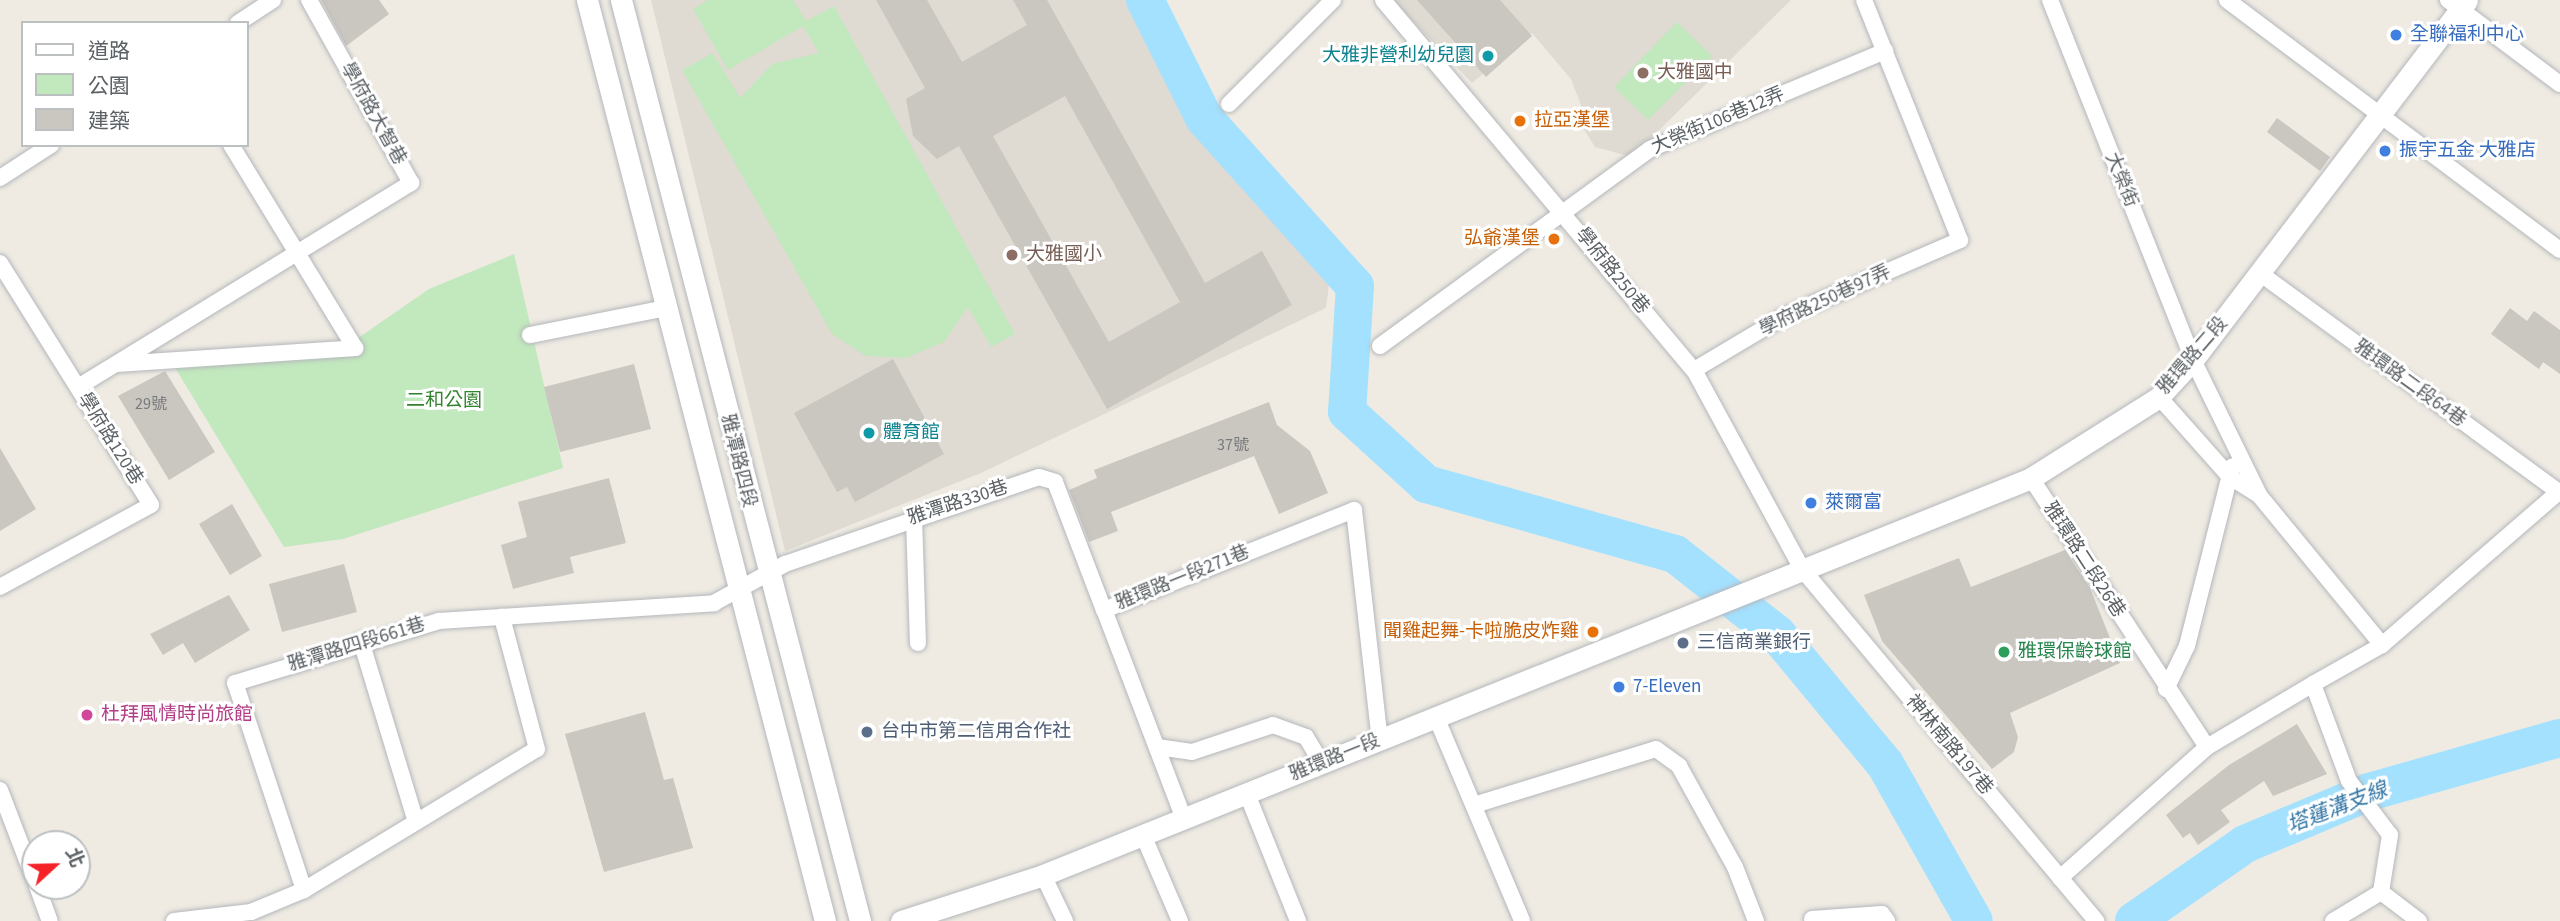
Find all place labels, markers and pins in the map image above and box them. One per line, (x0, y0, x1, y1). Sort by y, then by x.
place label: 全聯福利中心 (2410, 24, 2524, 46)
marker: 全聯福利中心 (2388, 27, 2404, 43)
place label: 大雅非營利幼兒園 (1322, 45, 1474, 67)
marker: 大雅非營利幼兒園 (1480, 48, 1496, 64)
place label: 大雅國中 (1657, 62, 1733, 84)
marker: 大雅國中 (1635, 65, 1651, 81)
place label: 拉亞漢堡 (1534, 110, 1610, 132)
marker: 拉亞漢堡 (1512, 113, 1528, 129)
place label: 振宇五金 大雅店 (2399, 140, 2536, 162)
marker: 振宇五金 大雅店 (2377, 143, 2393, 159)
place label: 弘爺漢堡 (1464, 228, 1540, 250)
marker: 弘爺漢堡 (1546, 231, 1562, 247)
place label: 大雅國小 (1026, 244, 1102, 266)
marker: 大雅國小 (1004, 247, 1020, 263)
place label: 體育館 (883, 422, 940, 444)
marker: 體育館 (861, 425, 877, 441)
place label: 萊爾富 (1825, 492, 1882, 514)
marker: 萊爾富 (1803, 495, 1819, 511)
place label: 聞雞起舞-卡啦脆皮炸雞 (1383, 621, 1579, 643)
marker: 聞雞起舞-卡啦脆皮炸雞 (1585, 624, 1601, 640)
place label: 三信商業銀行 (1697, 632, 1811, 654)
marker: 三信商業銀行 (1675, 635, 1691, 651)
place label: 雅環保齡球館 (2018, 641, 2132, 663)
marker: 雅環保齡球館 (1996, 644, 2012, 660)
place label: 7-Eleven (1633, 676, 1701, 698)
marker: 7-Eleven (1611, 679, 1627, 695)
place label: 杜拜風情時尚旅館 (101, 704, 253, 726)
marker: 杜拜風情時尚旅館 (79, 707, 95, 723)
place label: 台中市第二信用合作社 (881, 721, 1071, 743)
marker: 台中市第二信用合作社 (859, 724, 875, 740)

